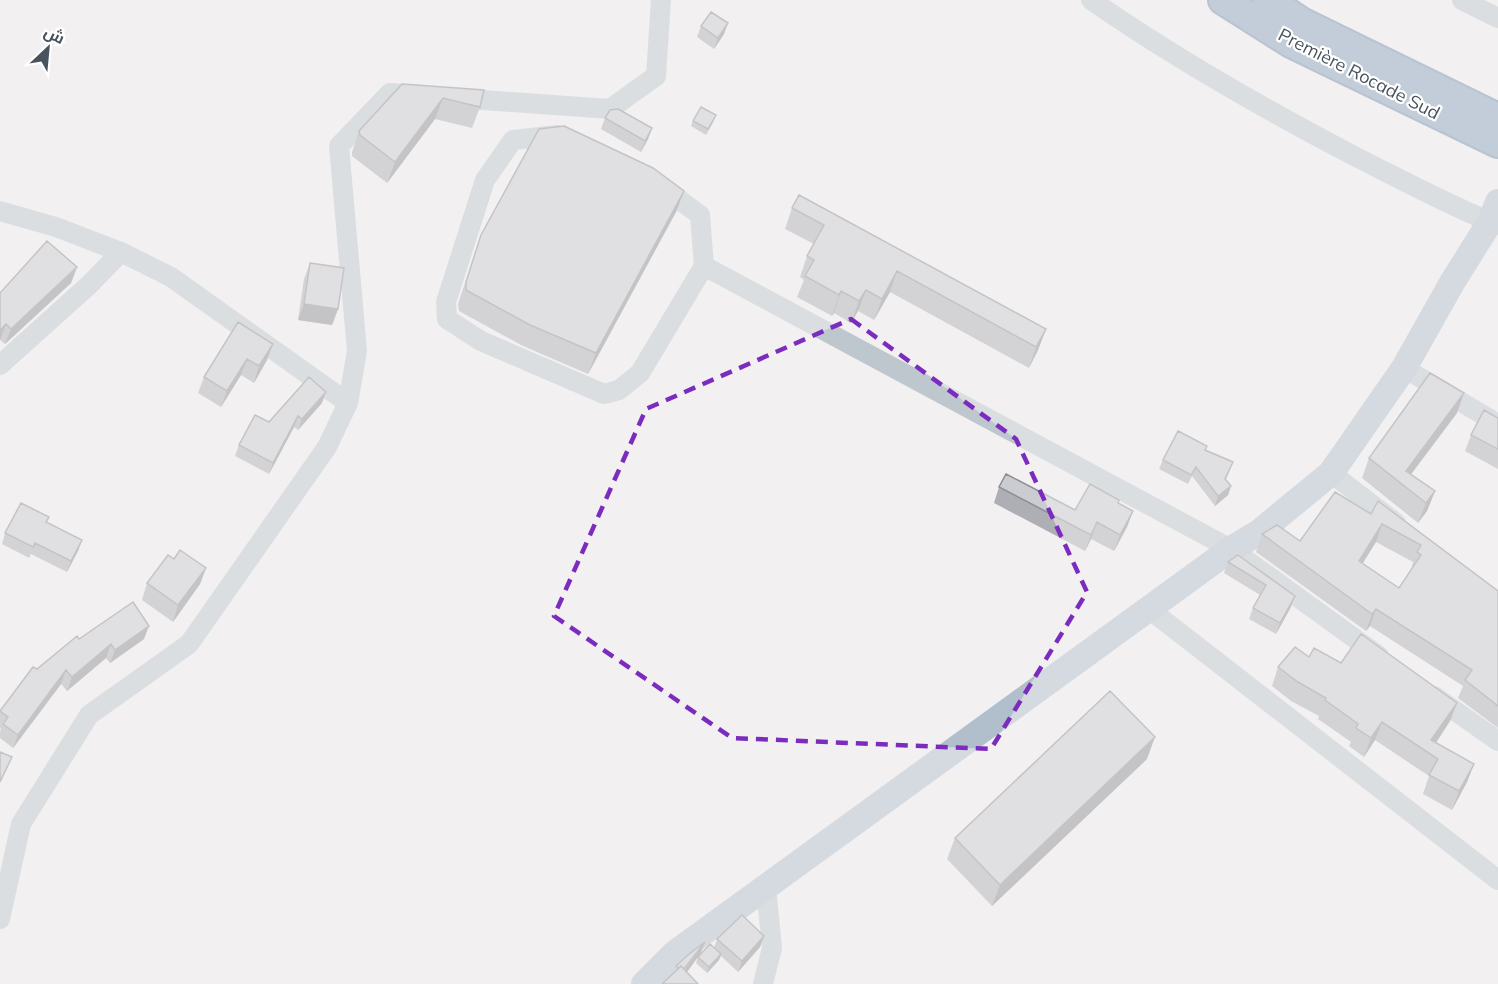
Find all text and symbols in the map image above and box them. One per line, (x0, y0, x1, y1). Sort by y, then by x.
north arrow (18, 18, 78, 78)
text: ش (41, 21, 68, 48)
street label: Première Rocade Sud (1275, 23, 1444, 124)

